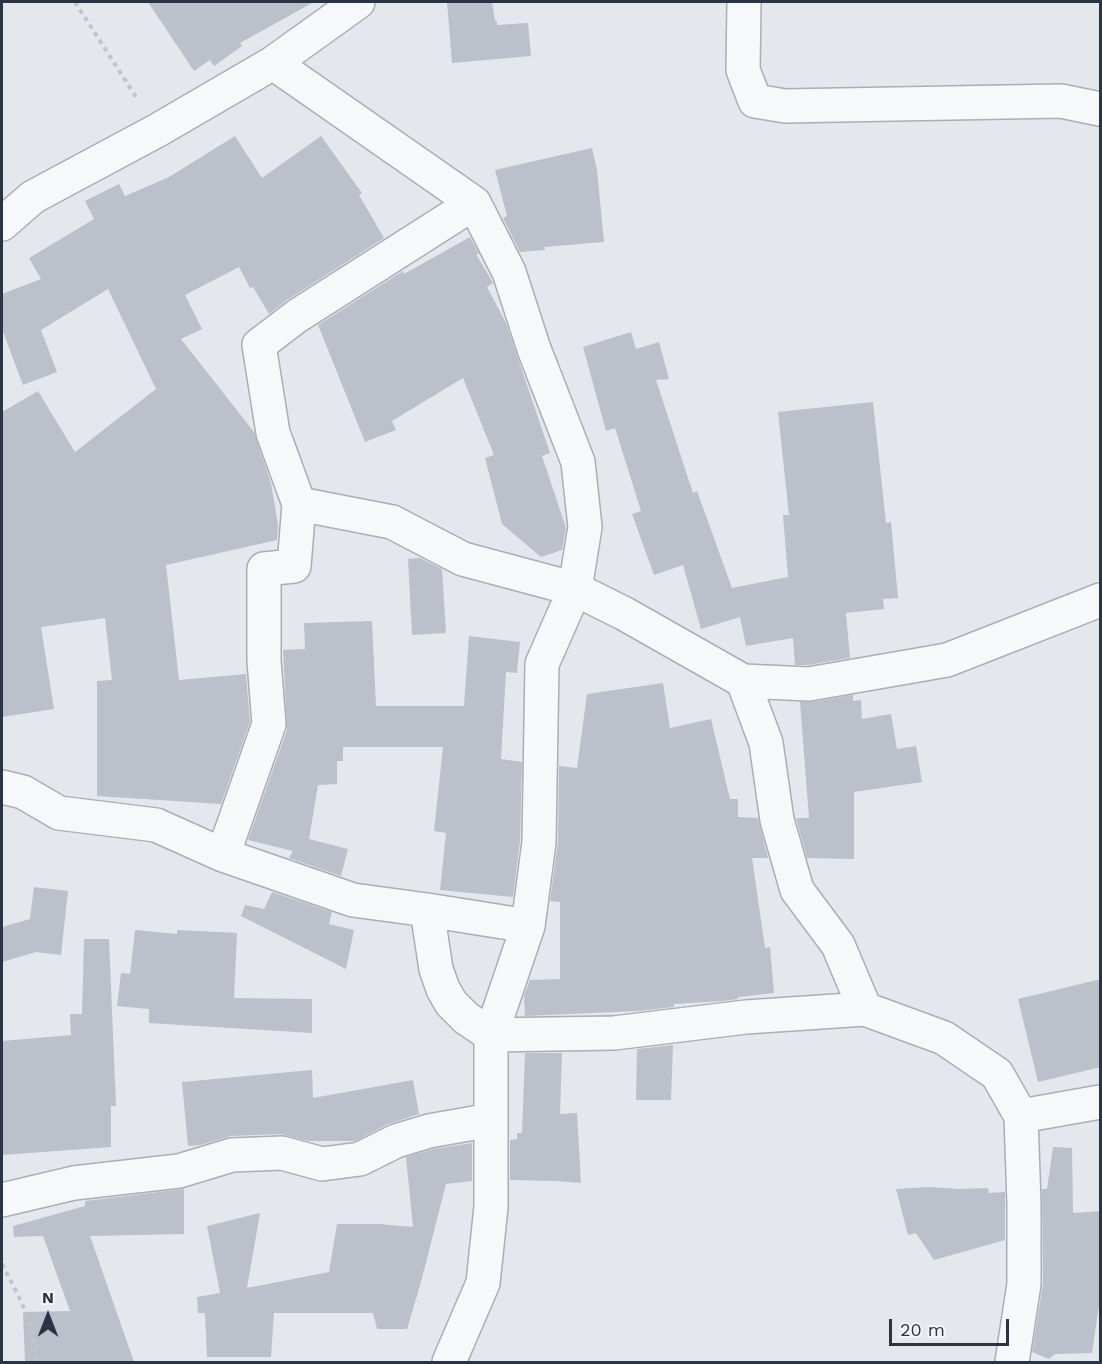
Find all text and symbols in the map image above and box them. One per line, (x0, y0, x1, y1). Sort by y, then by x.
north arrow (18, 1286, 78, 1346)
text: N (42, 1288, 54, 1307)
scale bar (892, 1307, 1012, 1345)
text: 20 m (900, 1319, 945, 1340)

